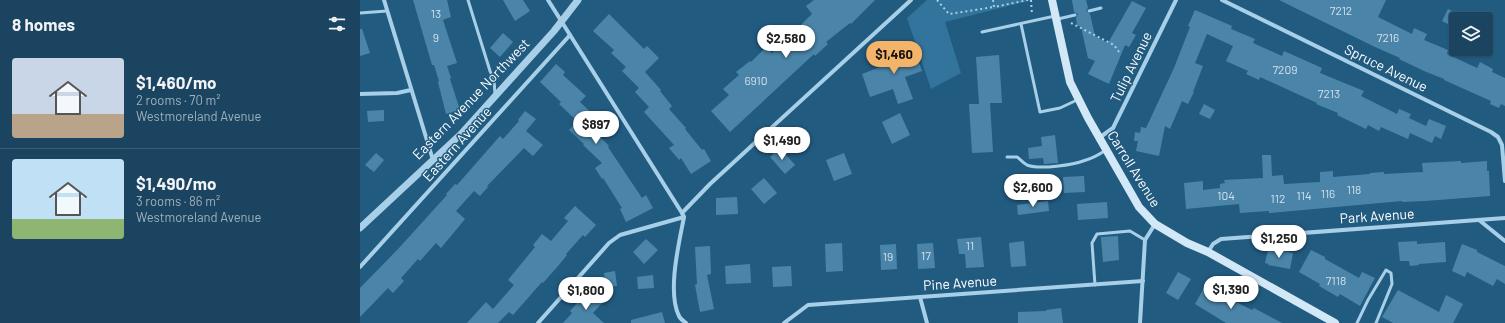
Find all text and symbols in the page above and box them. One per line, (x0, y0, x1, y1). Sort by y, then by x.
house number: 7212 (1330, 3, 1352, 17)
house number: 13 (431, 6, 441, 20)
map controls (1449, 12, 1493, 56)
button: layers (1449, 12, 1493, 56)
icon: filters (326, 13, 348, 35)
text: 8 homes (12, 14, 75, 34)
pin: $2,580 (753, 25, 819, 59)
street label: Tulip Avenue (1106, 29, 1155, 105)
house number: 9 (433, 30, 439, 44)
text: $2,580 (766, 30, 806, 46)
house number: 7216 (1377, 30, 1399, 44)
street label: Eastern Avenue Northwest (409, 35, 533, 163)
street label: Spruce Avenue (1342, 40, 1431, 95)
pin: $1,460 (861, 41, 927, 75)
text: $1,460 (875, 46, 913, 62)
house number: 7209 (1272, 62, 1298, 76)
text: $1,460/mo (136, 72, 217, 92)
house number: 6910 (744, 73, 768, 87)
icon: home (44, 74, 92, 122)
house number: 7213 (1318, 86, 1340, 100)
text: 2 rooms · 70 m² (136, 92, 220, 108)
street label: Eastern Avenue (419, 103, 495, 185)
text: Westmoreland Avenue (136, 108, 261, 124)
pin: $897 (572, 111, 620, 145)
text: $897 (582, 116, 610, 132)
pin: $1,490 (749, 127, 815, 161)
street label: Carroll Avenue (1104, 127, 1165, 210)
text: $1,490 (763, 132, 801, 148)
text: $1,490/mo (136, 173, 216, 193)
pin: $2,600 (1000, 174, 1066, 208)
icon: home (44, 175, 92, 223)
text: $2,600 (1013, 179, 1053, 195)
house number: 118 (1347, 182, 1361, 196)
house number: 116 (1321, 186, 1335, 200)
house number: 104 (1217, 188, 1235, 202)
house number: 114 (1296, 188, 1312, 202)
house number: 112 (1271, 191, 1285, 205)
text: 3 rooms · 86 m² (136, 193, 220, 209)
street label: Park Avenue (1339, 204, 1415, 227)
text: Westmoreland Avenue (136, 209, 261, 225)
pin: $1,250 (1246, 225, 1312, 259)
text: $1,250 (1260, 230, 1298, 246)
house number: 11 (966, 238, 974, 252)
house number: 17 (921, 248, 931, 262)
house number: 19 (883, 249, 893, 263)
street label: Pine Avenue (922, 271, 997, 294)
house number: 7118 (1326, 273, 1346, 287)
pin: $1,390 (1198, 276, 1264, 310)
pin: $1,800 (553, 277, 619, 311)
text: $1,390 (1213, 281, 1249, 297)
text: $1,800 (567, 282, 605, 298)

